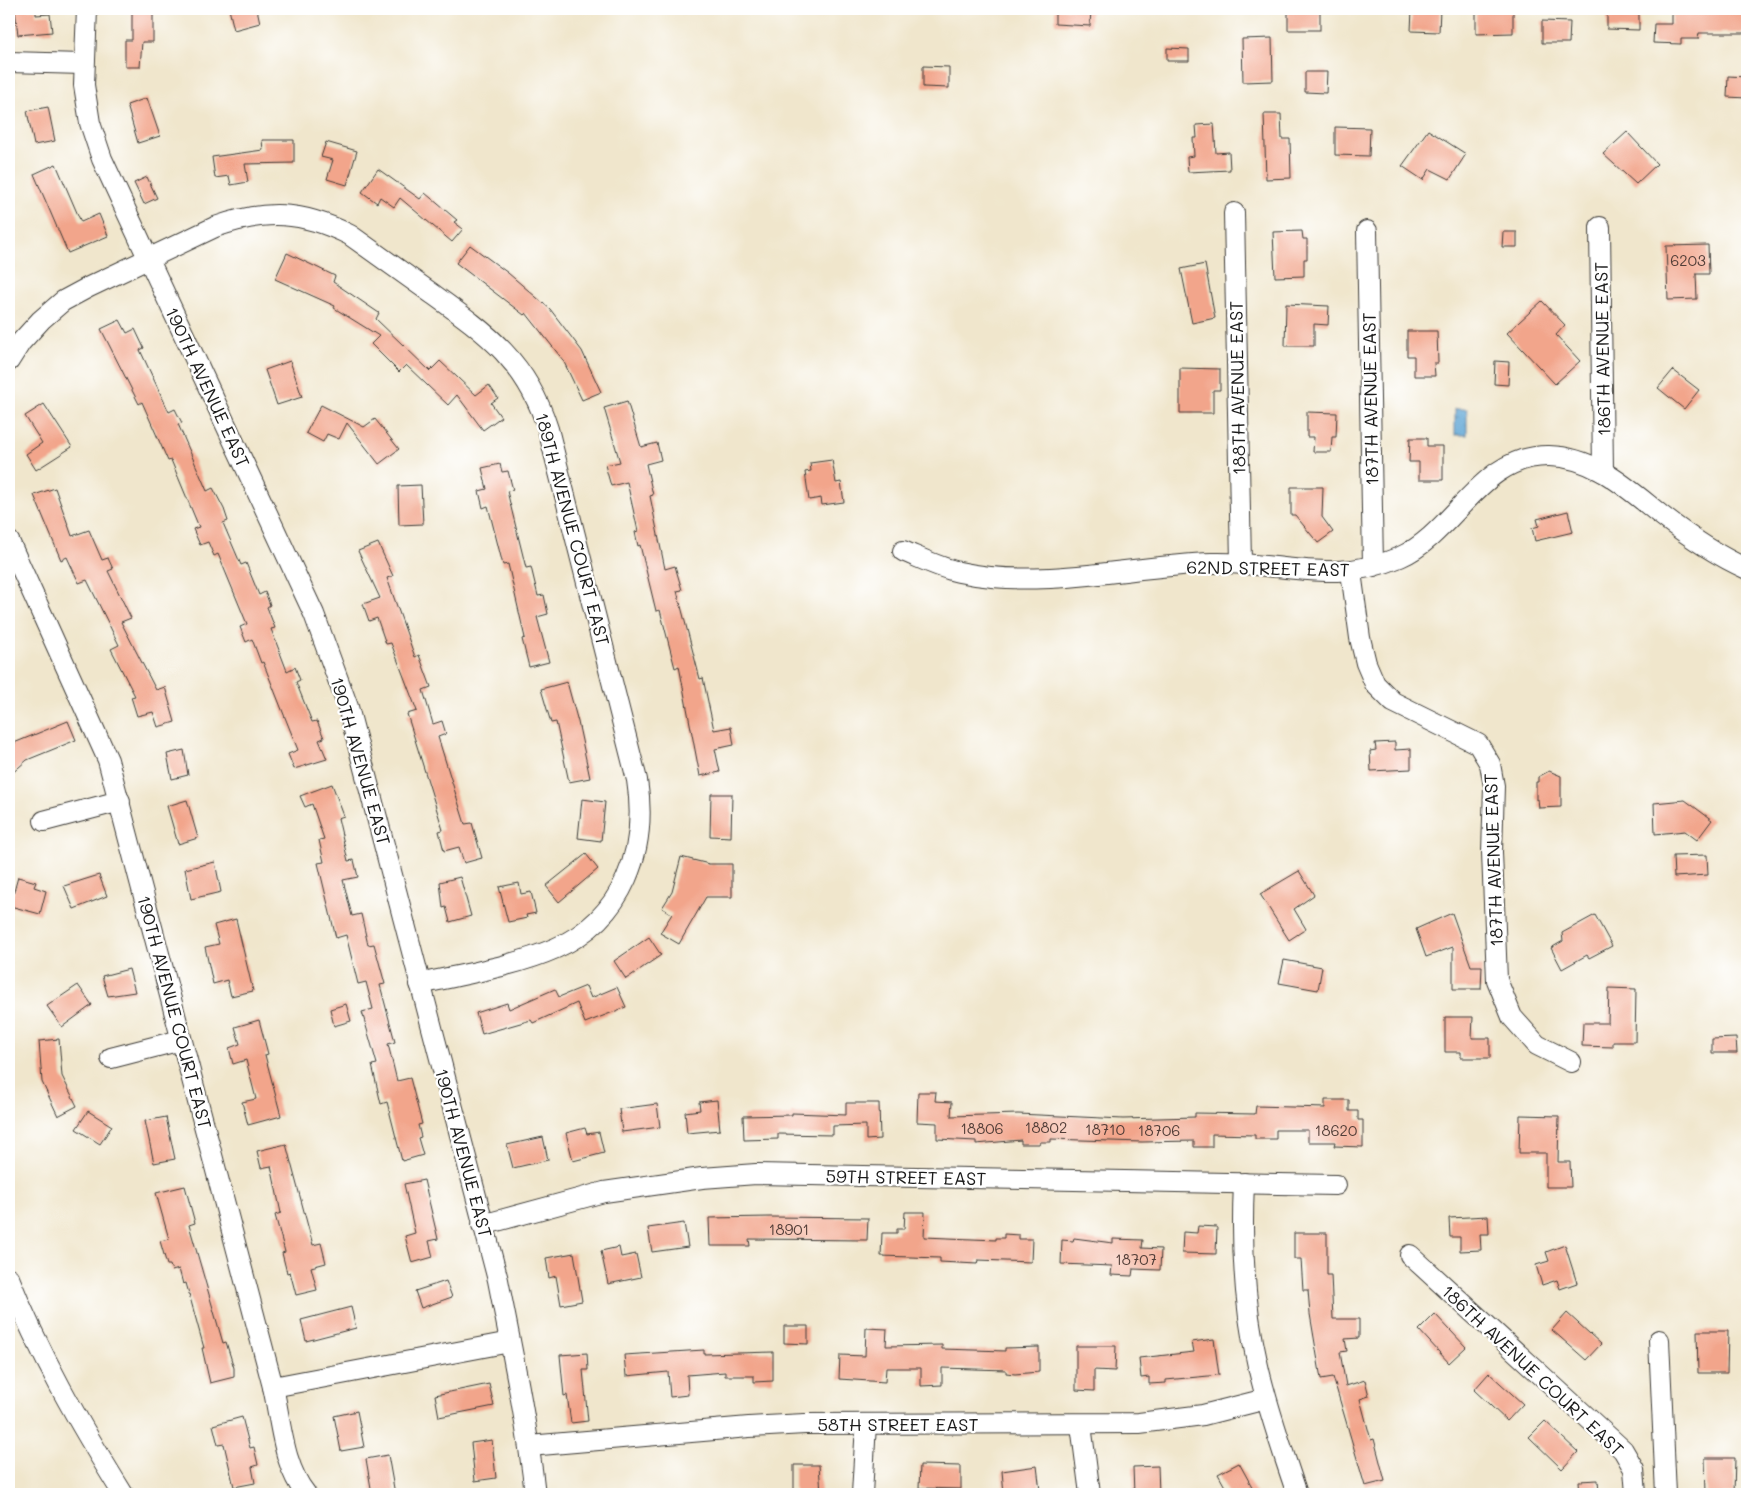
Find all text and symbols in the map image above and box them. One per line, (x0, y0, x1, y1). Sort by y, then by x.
house number: 6203 (1670, 250, 1706, 270)
street label: 186TH AVENUE EAST (1588, 262, 1616, 436)
street label: 188TH AVENUE EAST (1223, 301, 1251, 475)
street label: 190TH AVENUE EAST (160, 303, 256, 471)
street label: 187TH AVENUE EAST (1356, 312, 1384, 486)
street label: 189TH AVENUE COURT EAST (530, 410, 616, 648)
street label: 62ND STREET EAST (1186, 555, 1350, 581)
street label: 190TH AVENUE EAST (325, 674, 397, 848)
street label: 187TH AVENUE EAST (1478, 773, 1508, 947)
street label: 190TH AVENUE COURT EAST (132, 893, 218, 1131)
street label: 190TH AVENUE EAST (430, 1066, 498, 1240)
house number: 18802 (1025, 1117, 1067, 1137)
house number: 18806 (960, 1118, 1004, 1138)
house number: 18710 (1085, 1119, 1125, 1139)
house number: 18706 (1138, 1120, 1180, 1140)
house number: 18620 (1315, 1120, 1357, 1140)
street label: 59TH STREET EAST (825, 1164, 987, 1190)
house number: 18901 (769, 1219, 809, 1239)
house number: 18707 (1115, 1249, 1157, 1269)
street label: 186TH AVENUE COURT EAST (1437, 1279, 1629, 1461)
street label: 58TH STREET EAST (817, 1412, 979, 1436)

